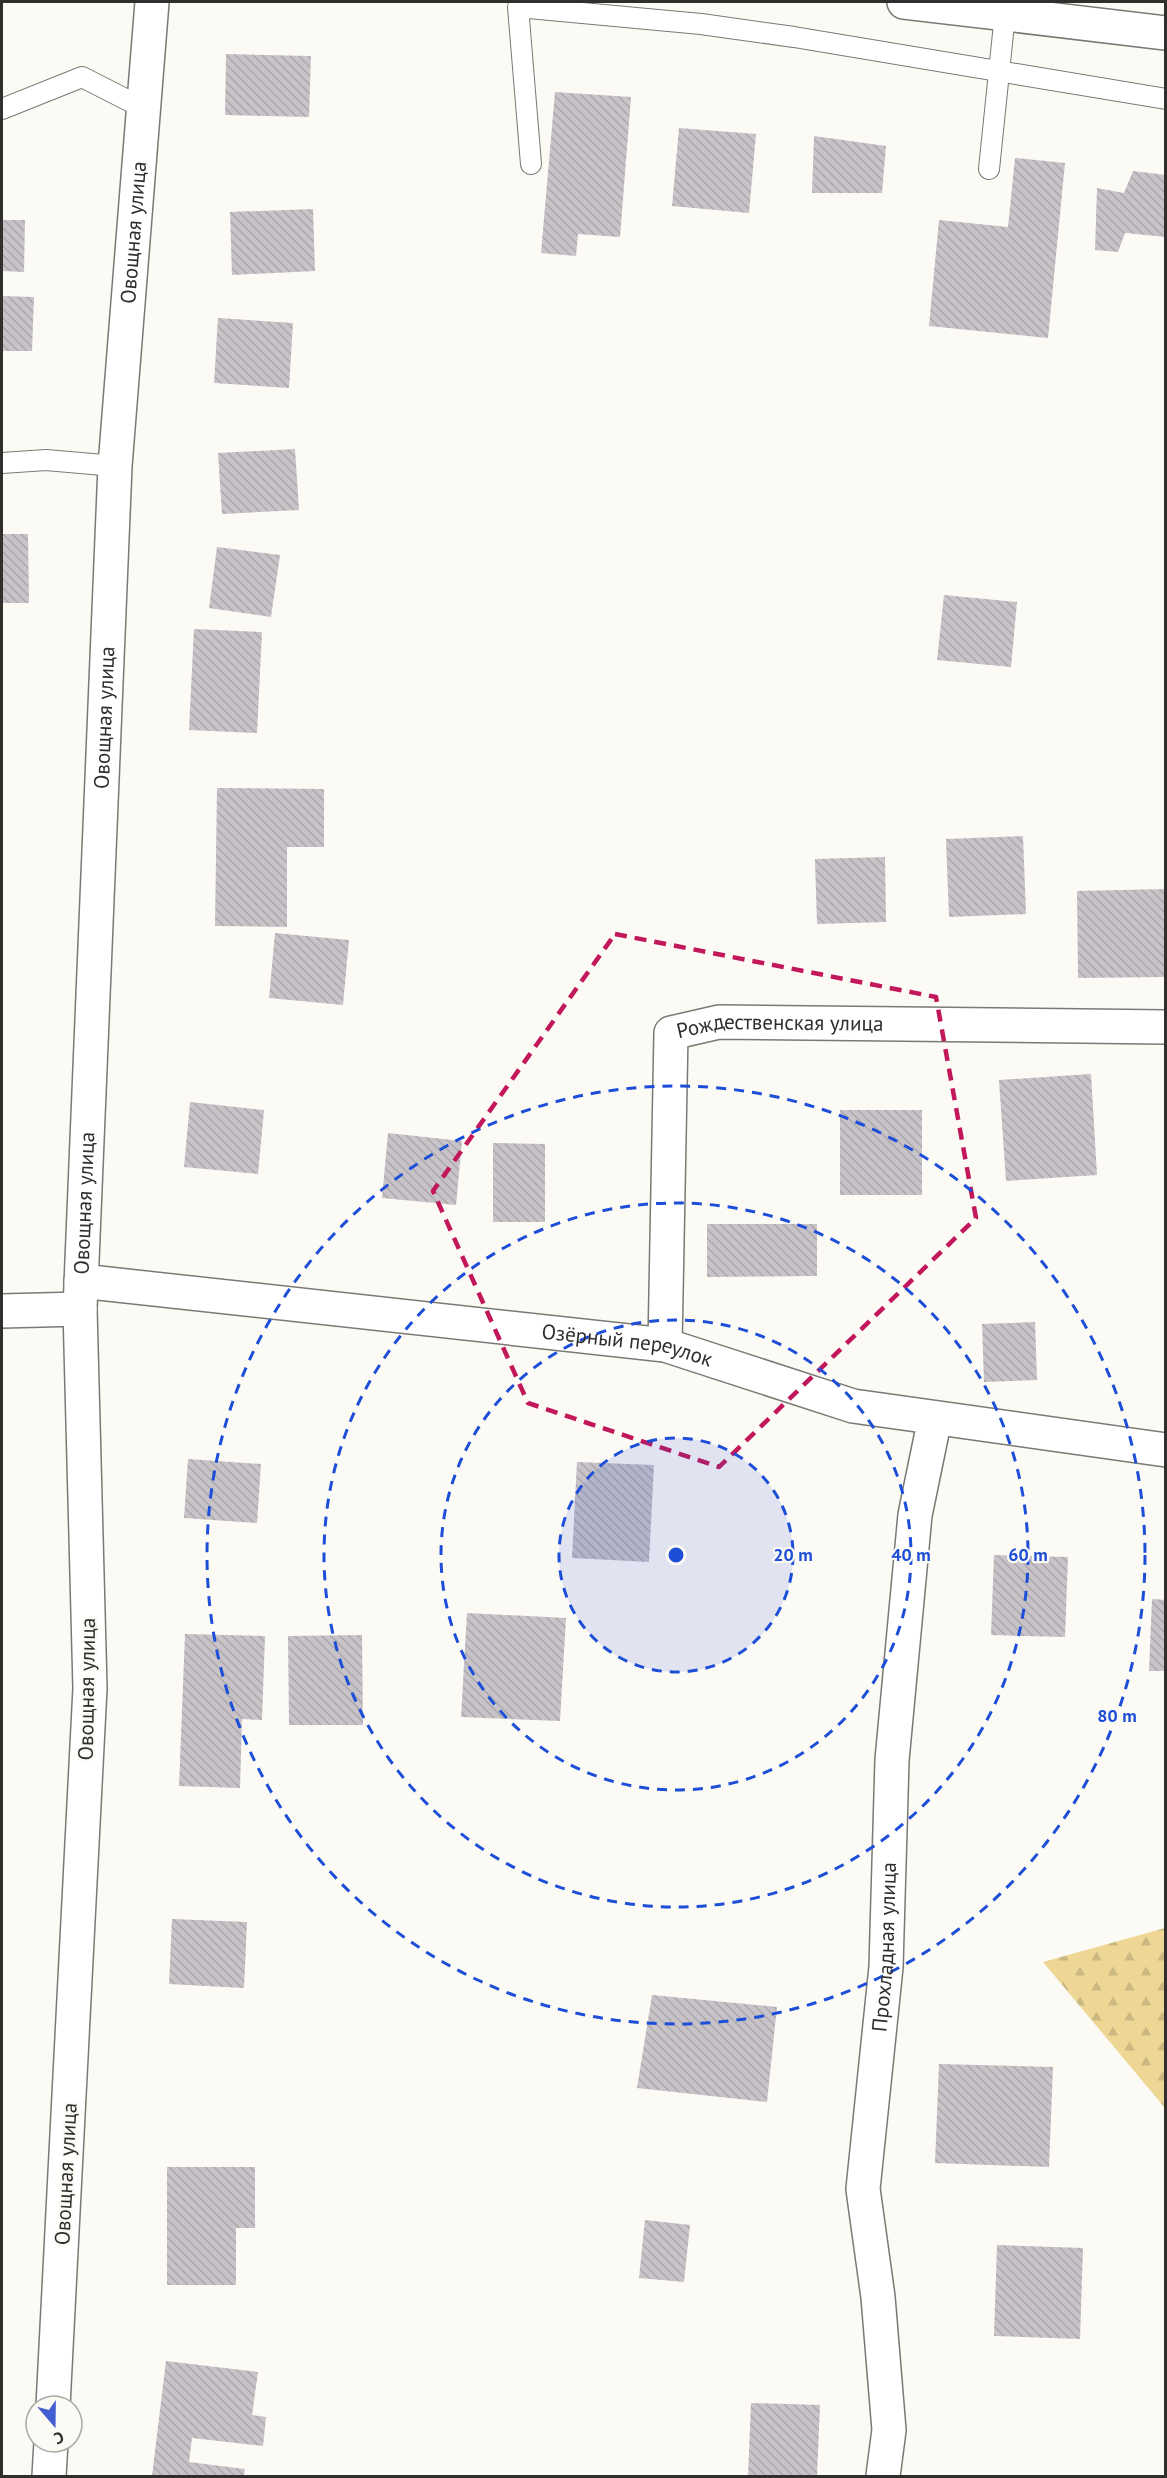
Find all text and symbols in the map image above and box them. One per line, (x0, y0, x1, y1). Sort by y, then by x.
street label: Овощная улица (114, 160, 152, 305)
street label: Овощная улица (88, 646, 121, 789)
street label: Рождественская улица (674, 1007, 884, 1044)
street label: Овощная улица (67, 1131, 100, 1275)
street label: Озёрный переулок (540, 1318, 716, 1372)
text: 20 m (773, 1543, 813, 1566)
text: 40 m (891, 1543, 931, 1566)
text: 60 m (1008, 1543, 1048, 1566)
centre of rings (666, 1545, 686, 1565)
street label: Овощная улица (72, 1617, 101, 1761)
text: 80 m (1097, 1704, 1137, 1727)
street label: Прохладная улица (865, 1862, 902, 2033)
street label: Овощная улица (48, 2102, 83, 2246)
north arrow (24, 2394, 84, 2454)
text: С (51, 2427, 67, 2449)

